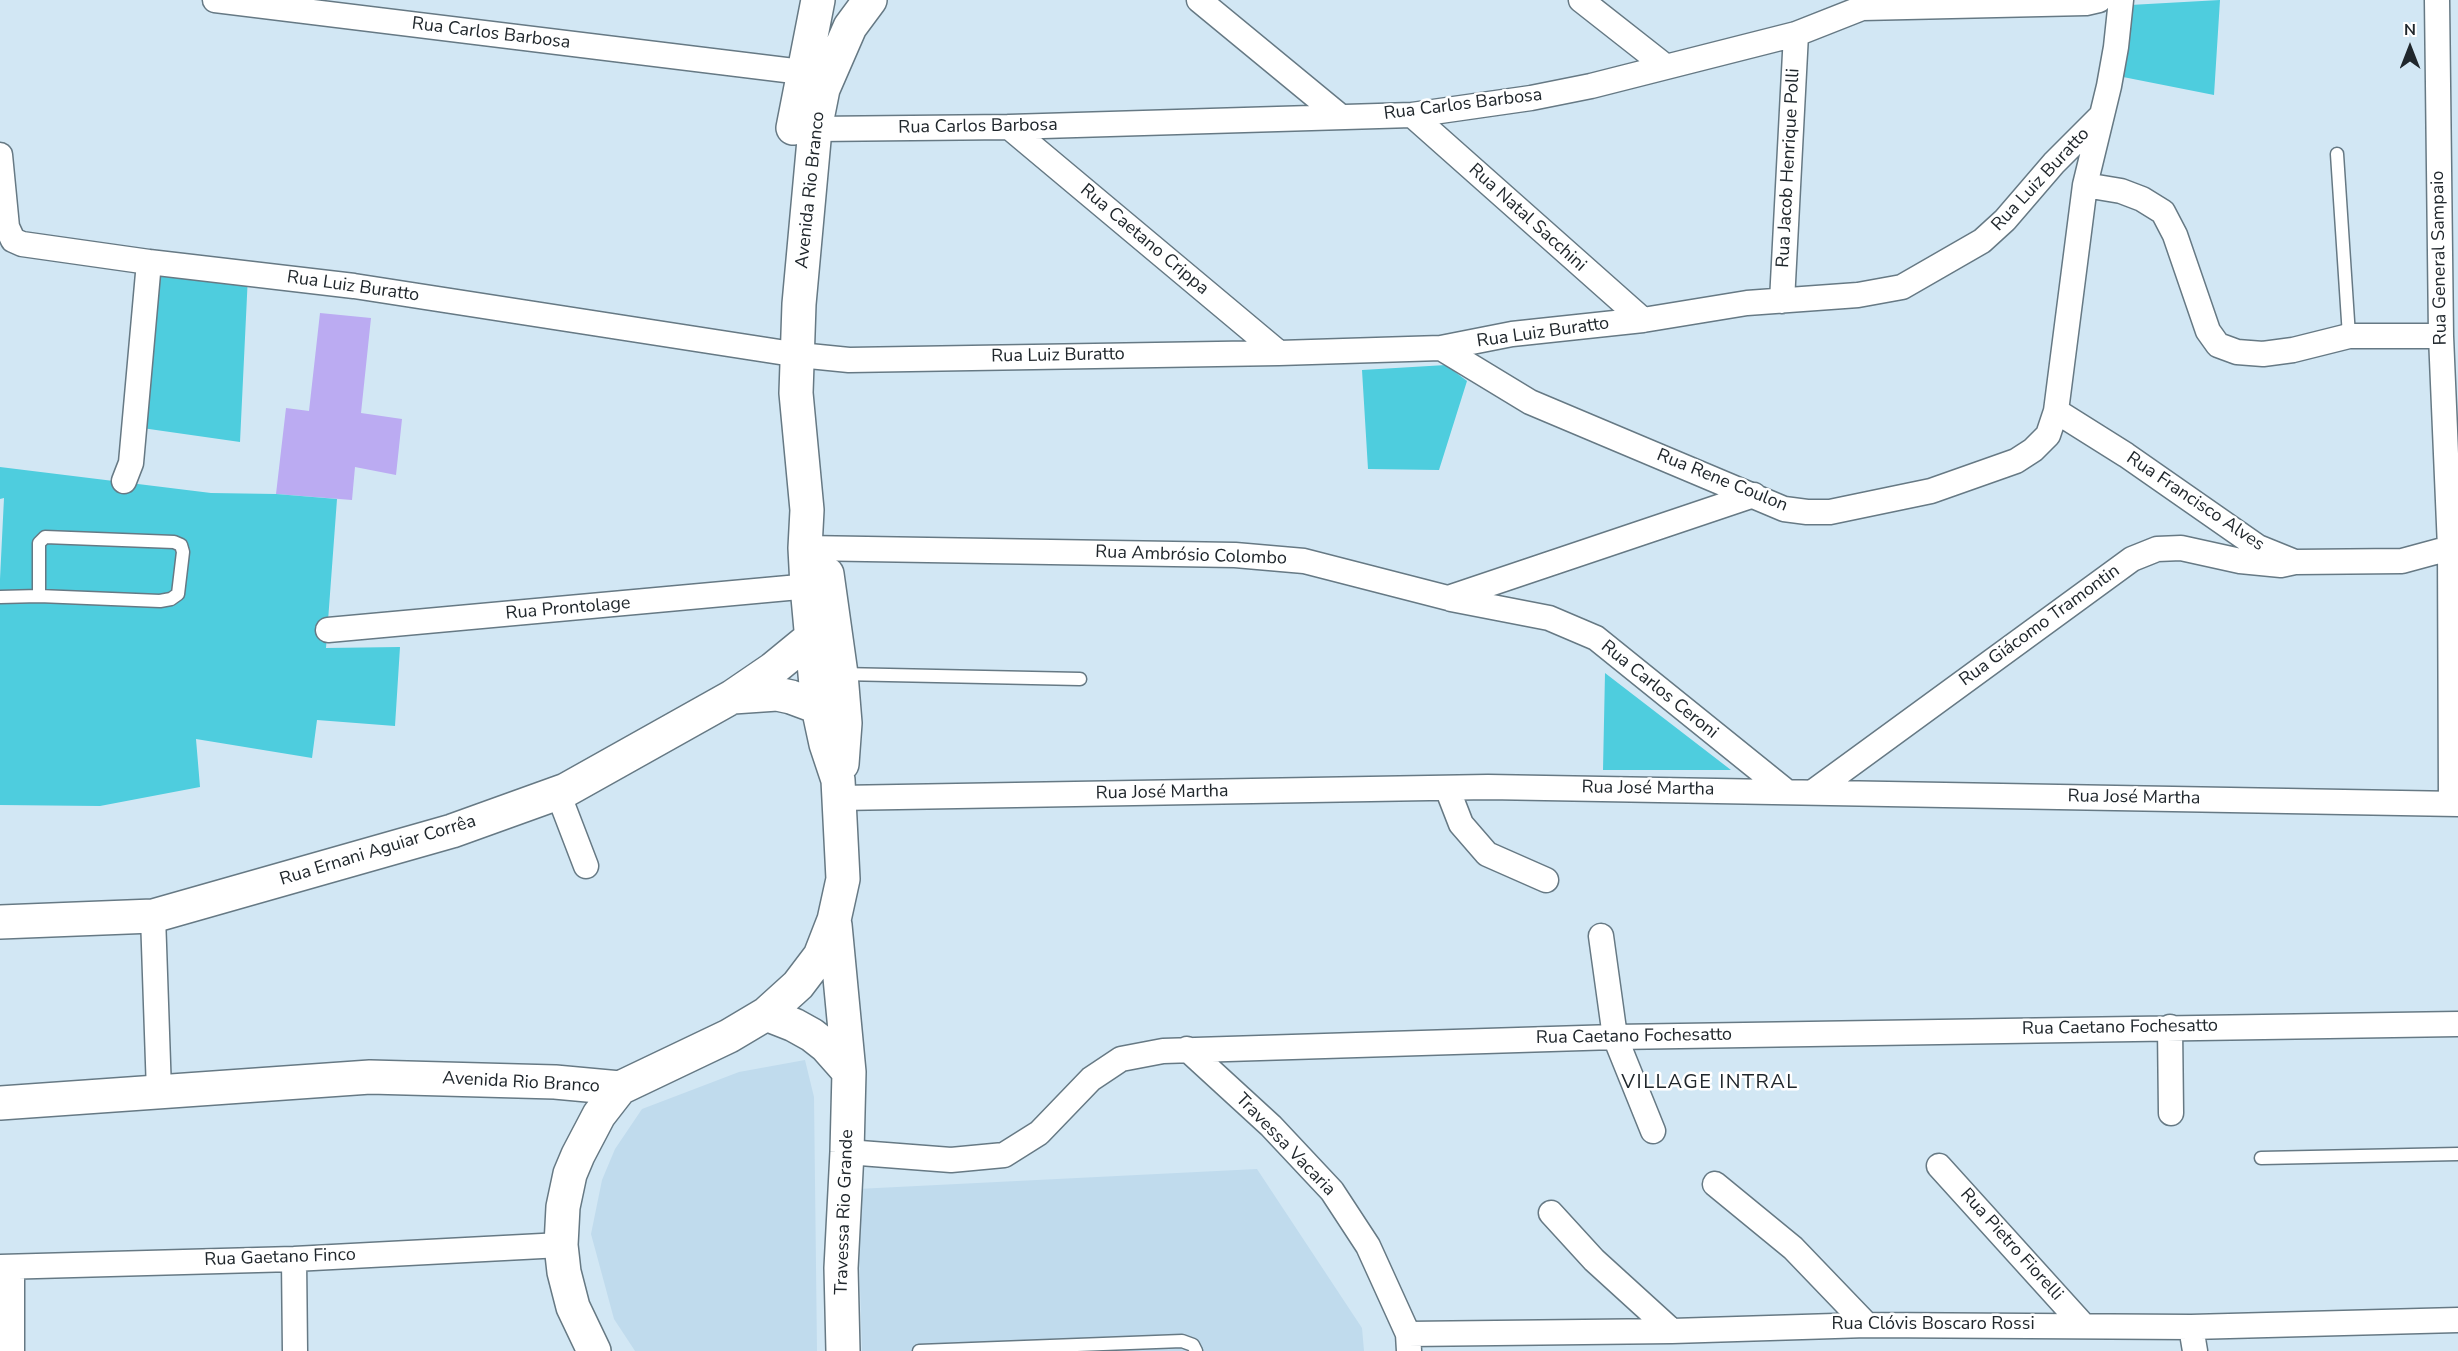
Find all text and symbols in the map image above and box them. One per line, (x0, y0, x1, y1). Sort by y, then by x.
street label: Rua Carlos Barbosa (411, 14, 571, 54)
north arrow (2380, 18, 2440, 78)
text: N (2404, 19, 2416, 41)
street label: Rua Jacob Henrique Polli (1773, 68, 1805, 268)
street label: Rua Carlos Barbosa (1383, 85, 1543, 125)
street label: Avenida Rio Branco (792, 110, 830, 270)
street label: Rua Carlos Barbosa (898, 115, 1058, 139)
street label: Rua Luiz Buratto (1988, 124, 2094, 236)
street label: Rua Natal Sacchini (1464, 160, 1590, 276)
street label: Rua General Sampaio (2428, 170, 2452, 346)
street label: Rua Caetano Crippa (1075, 180, 1213, 300)
street label: Rua Luiz Buratto (285, 267, 421, 307)
street label: Rua Luiz Buratto (1475, 313, 1611, 353)
street label: Rua Luiz Buratto (991, 344, 1125, 368)
street label: Rua Rene Coulon (1653, 445, 1791, 517)
street label: Rua Francisco Alves (2122, 448, 2268, 556)
street label: Rua Ambrósio Colombo (1095, 542, 1287, 570)
street label: Rua Giácomo Tramontin (1956, 561, 2124, 691)
street label: Rua Prontolage (505, 593, 631, 625)
street label: Rua Carlos Ceroni (1596, 636, 1722, 744)
street label: Rua José Martha (1581, 777, 1715, 801)
street label: Rua José Martha (1095, 781, 1229, 805)
street label: Rua José Martha (2067, 786, 2201, 810)
street label: Rua Ernani Aguiar Corrêa (277, 811, 479, 891)
street label: Rua Caetano Fochesatto (2022, 1015, 2218, 1041)
street label: Rua Caetano Fochesatto (1536, 1024, 1732, 1050)
street label: Avenida Rio Branco (442, 1068, 600, 1098)
district label: VILLAGE INTRAL (1621, 1071, 1799, 1095)
street label: Travessa Vacaria (1231, 1089, 1339, 1201)
street label: Travessa Rio Grande (831, 1129, 859, 1295)
street label: Rua Pietro Fiorelli (1955, 1184, 2067, 1306)
street label: Rua Gaetano Finco (204, 1245, 356, 1271)
street label: Rua Clóvis Boscaro Rossi (1831, 1314, 2035, 1336)

